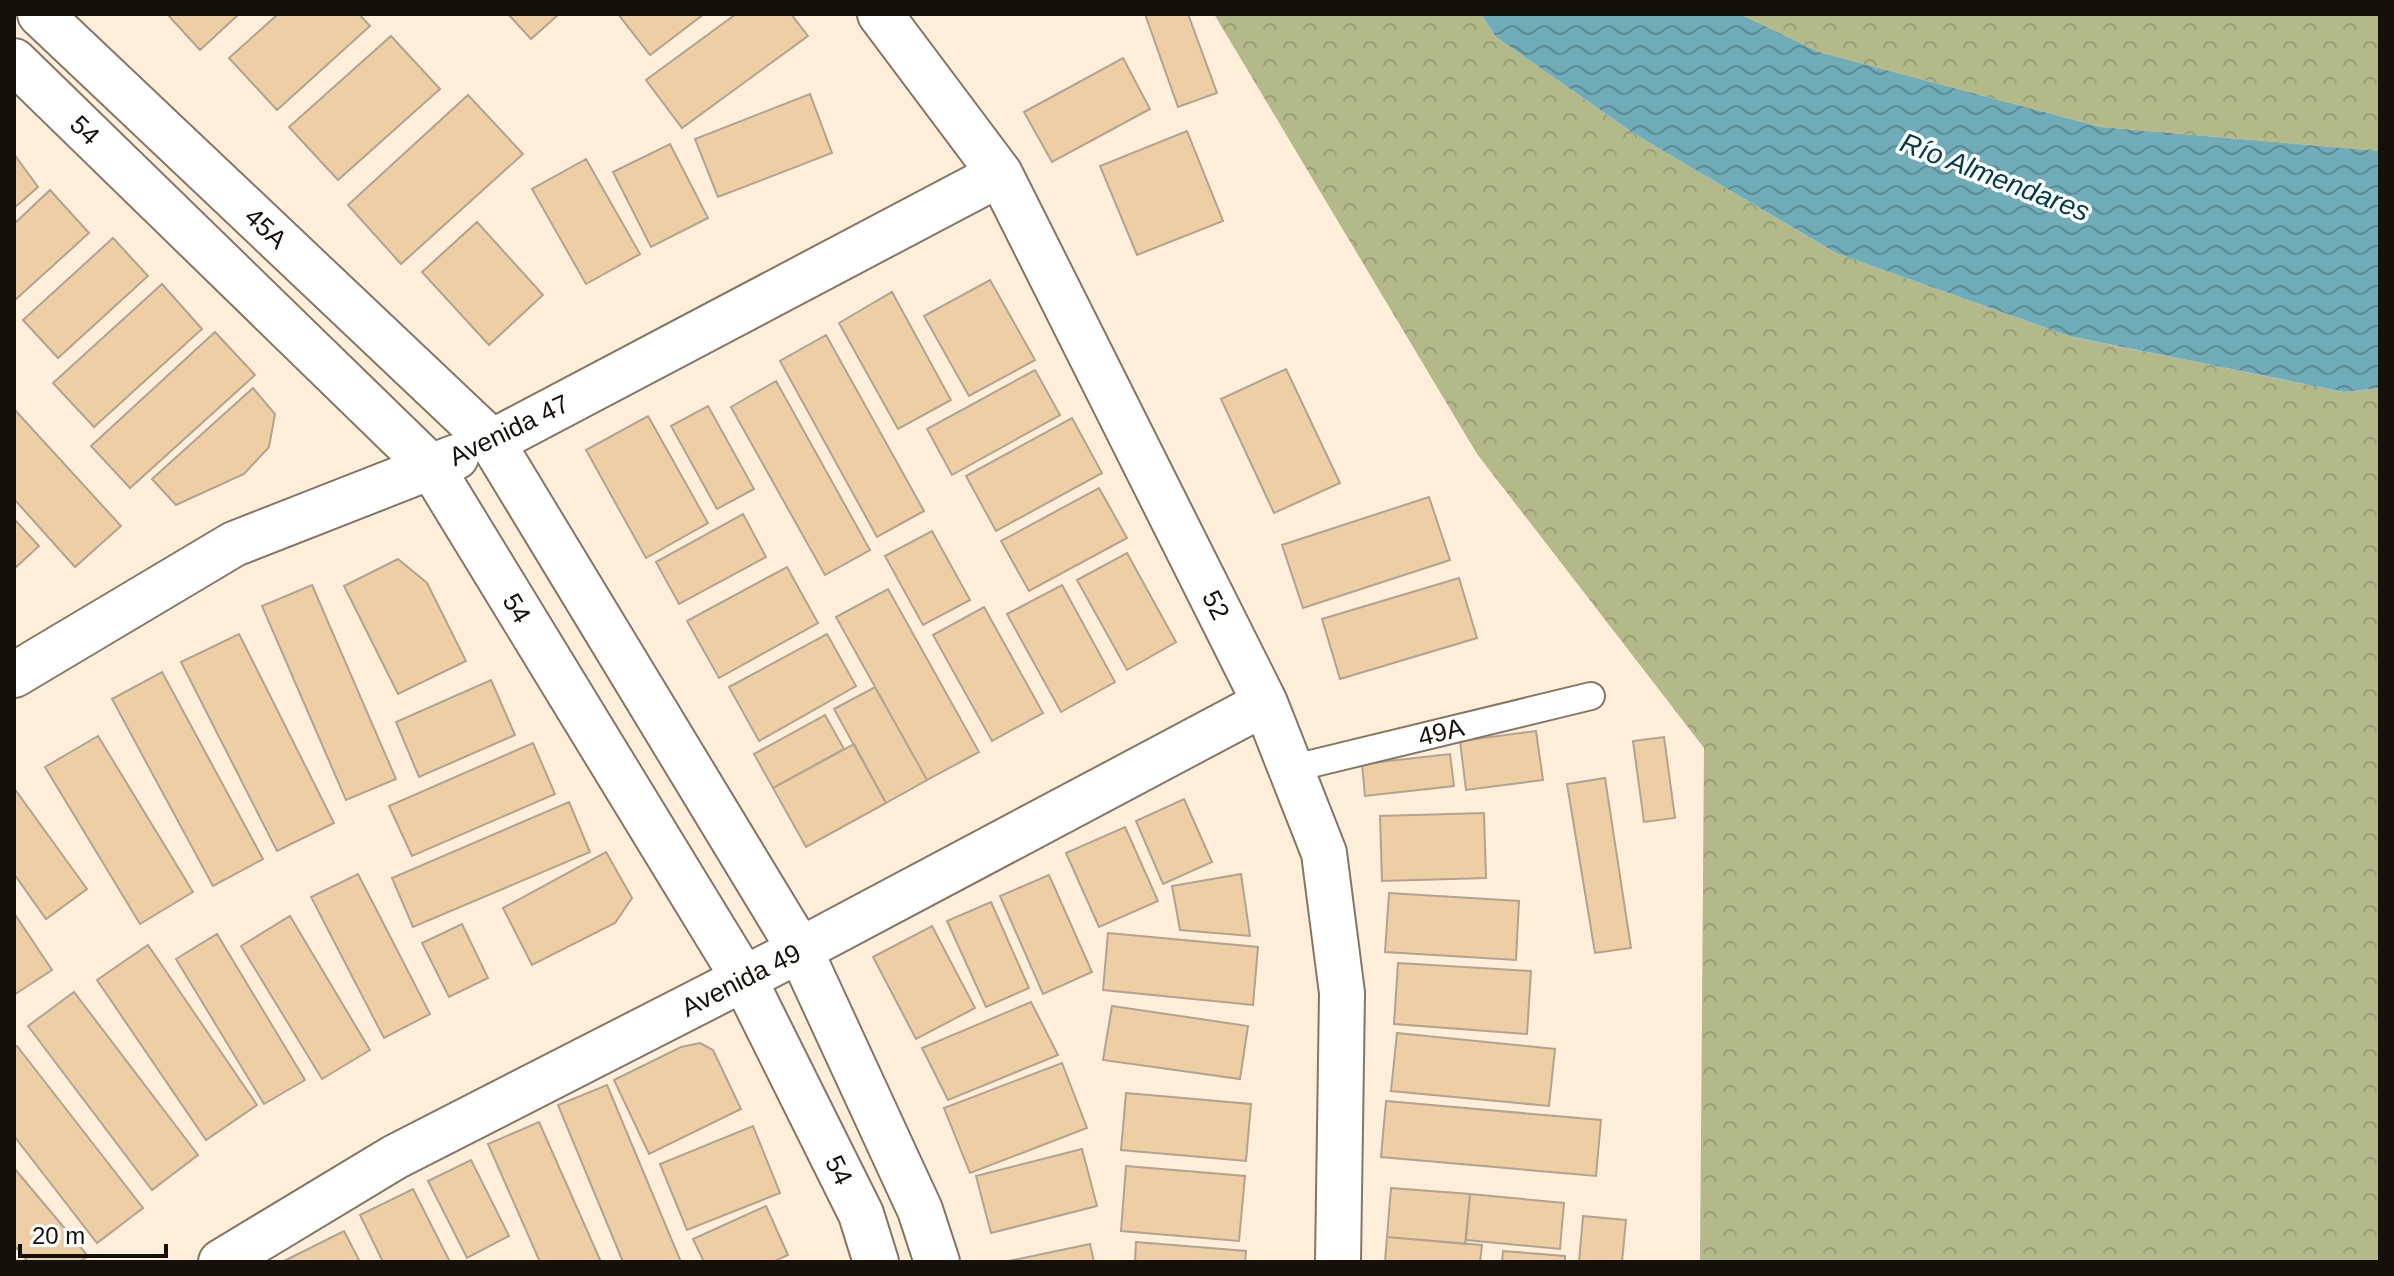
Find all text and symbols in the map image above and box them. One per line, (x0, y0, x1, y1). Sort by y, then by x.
street label: 54 (64, 109, 106, 151)
water label: Río Almendares (1896, 127, 2094, 227)
street label: 45A (239, 201, 294, 255)
street label: Avenida 47 (444, 388, 574, 472)
street label: 52 (1196, 585, 1236, 625)
street label: 54 (497, 588, 537, 628)
street label: 49A (1415, 712, 1468, 752)
street label: Avenida 49 (676, 937, 806, 1023)
street label: 54 (819, 1150, 859, 1190)
scale bar (20, 1208, 166, 1258)
text: 20 m (32, 1222, 85, 1249)

